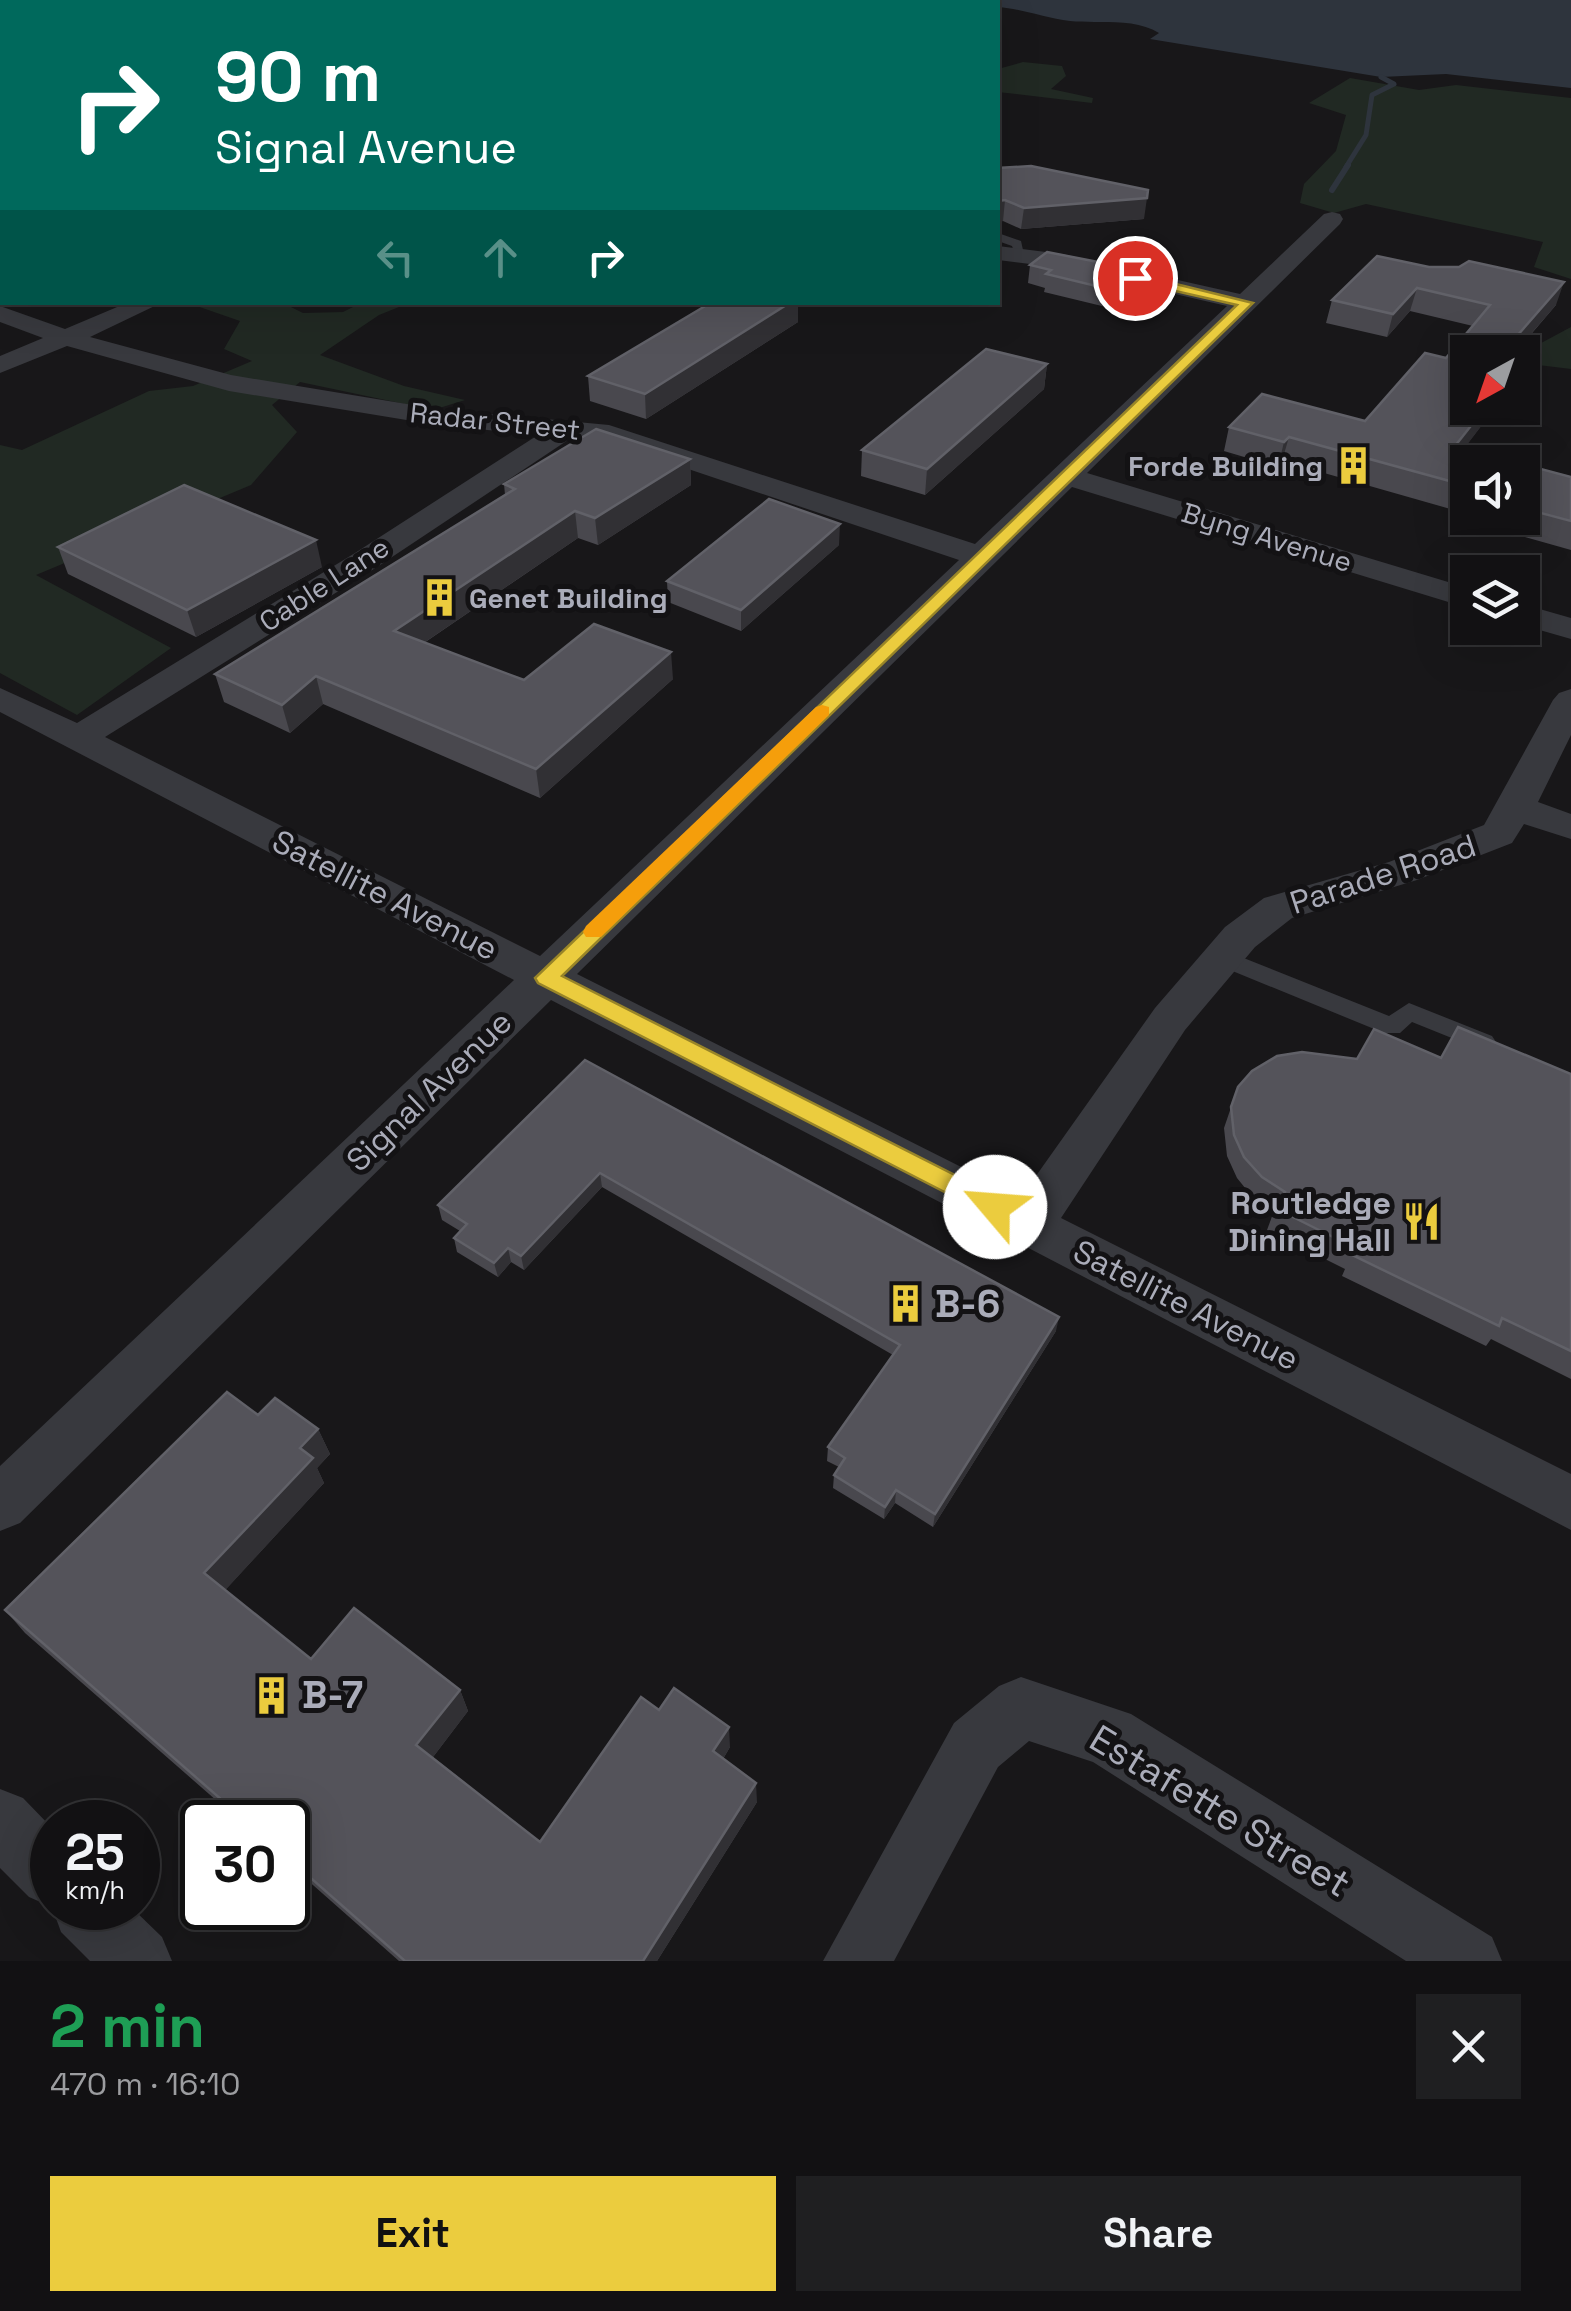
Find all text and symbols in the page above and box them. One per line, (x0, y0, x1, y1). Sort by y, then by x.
text: 90 m (215, 32, 381, 121)
icon: right (50, 40, 180, 170)
text: Signal Avenue (215, 119, 517, 176)
icon: left (368, 230, 423, 285)
icon: ahead (473, 230, 528, 285)
icon: right (578, 230, 633, 285)
pin (1093, 236, 1178, 321)
icon: arrive (1108, 251, 1163, 306)
north arrow (1450, 335, 1540, 425)
map controls (1450, 335, 1540, 645)
street label: Radar Street (408, 394, 582, 448)
building icon: Forde Building (1332, 445, 1374, 487)
button: sound (1450, 445, 1540, 535)
place label: Forde Building (1128, 448, 1323, 484)
street label: Byng Avenue (1177, 494, 1357, 580)
street label: Cable Lane (252, 529, 396, 639)
button: layers (1450, 555, 1540, 645)
building icon: Genet Building (418, 577, 460, 619)
place label: Genet Building (469, 580, 668, 616)
street label: Satellite Avenue (266, 821, 504, 969)
street label: Parade Road (1285, 825, 1481, 923)
street label: Signal Avenue (338, 1002, 520, 1180)
position arrow (943, 1155, 1047, 1259)
place label: Routledge Dining Hall (1228, 1183, 1391, 1260)
restaurant icon: Routledge Dining Hall (1400, 1200, 1442, 1242)
street label: Satellite Avenue (1067, 1231, 1305, 1379)
place label: B-6 (935, 1280, 1000, 1328)
building icon: B-6 (884, 1283, 926, 1325)
place label: B-7 (302, 1671, 363, 1719)
building icon: B-7 (251, 1674, 293, 1716)
street label: Estafette Street (1081, 1714, 1359, 1908)
speed limit sign: 30 (180, 1800, 310, 1930)
text: 25 (65, 1821, 125, 1885)
text: km/h (65, 1874, 125, 1906)
text: 2 min (50, 1988, 205, 2065)
button: close (1416, 1994, 1521, 2099)
text: 470 m · 16:10 (50, 2064, 240, 2104)
button: Exit (50, 2176, 776, 2291)
button: Share (796, 2176, 1521, 2291)

